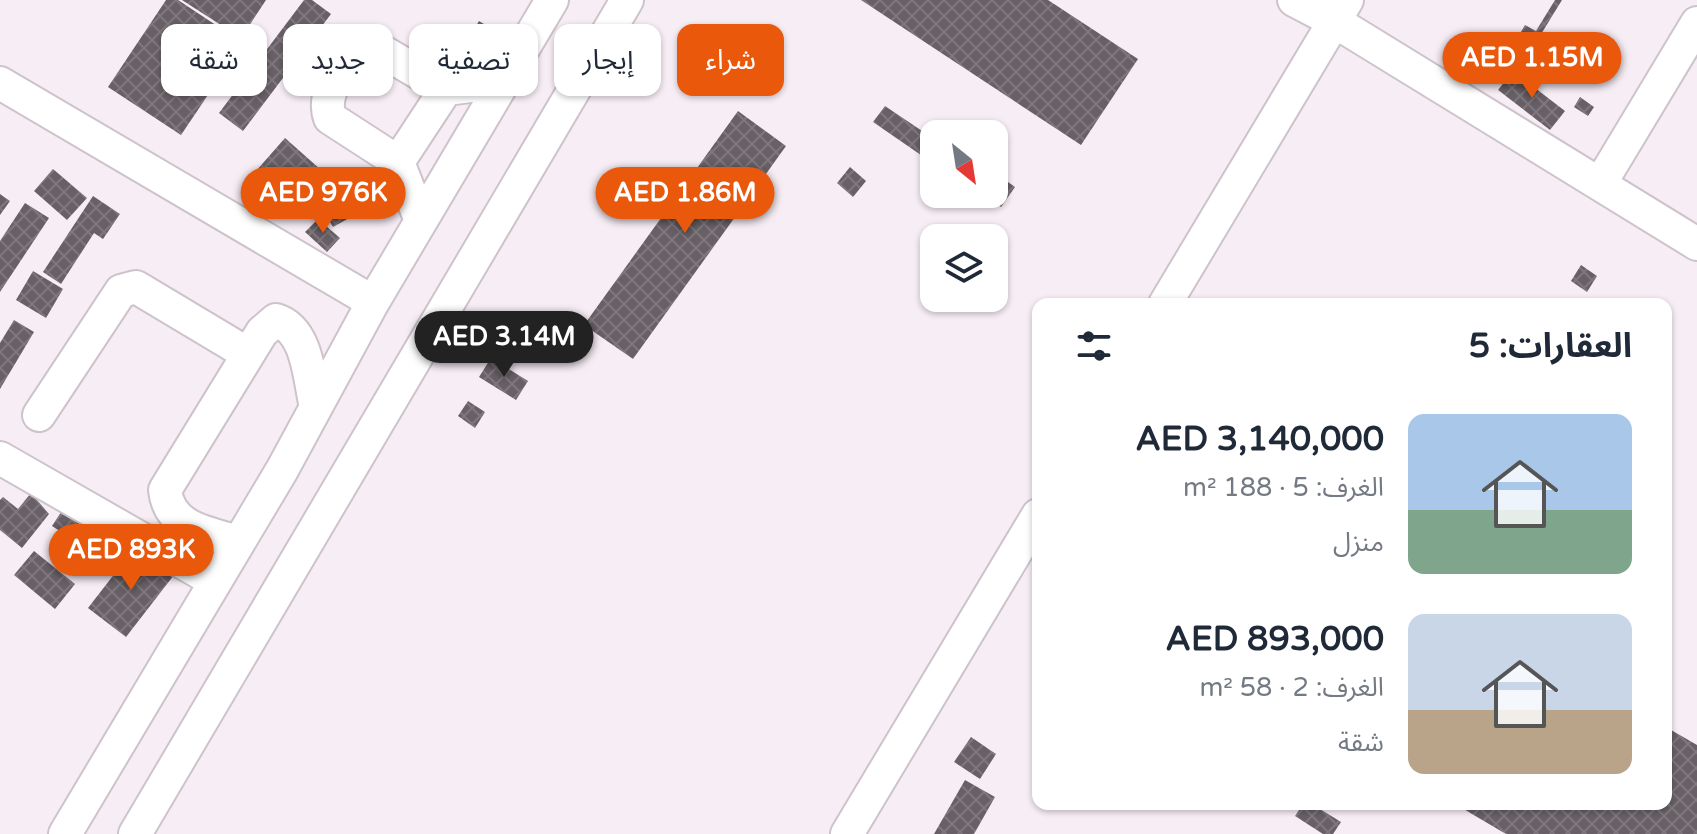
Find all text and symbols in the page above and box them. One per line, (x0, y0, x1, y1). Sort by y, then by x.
chip: شقة (161, 24, 267, 96)
chip: جديد (283, 24, 393, 96)
chip: تصفية (409, 24, 538, 96)
chip: إيجار (554, 24, 661, 96)
chip: شراء (677, 24, 784, 96)
pin: AED 1.15M (1440, 32, 1624, 100)
text: AED 1.15M (1460, 42, 1604, 73)
north arrow (920, 120, 1008, 208)
map controls (920, 120, 1008, 312)
pin: AED 976K (240, 167, 406, 235)
pin: AED 1.86M (593, 167, 777, 235)
text: AED 976K (259, 177, 387, 208)
text: AED 1.86M (613, 177, 757, 208)
button: layers (920, 224, 1008, 312)
pin: AED 3.14M (412, 311, 596, 379)
text: AED 3.14M (432, 321, 576, 352)
icon: filters (1072, 324, 1116, 368)
text: العقارات: 5 (1469, 326, 1632, 367)
text: AED 3,140,000 (1135, 419, 1384, 460)
icon: home (1472, 446, 1568, 542)
text: الغرف: 5 · 188 m² (1183, 472, 1384, 503)
pin: AED 893K (48, 524, 214, 592)
text: منزل (1333, 527, 1384, 558)
text: AED 893K (67, 534, 195, 565)
text: AED 893,000 (1166, 619, 1384, 660)
icon: home (1472, 646, 1568, 742)
text: الغرف: 2 · 58 m² (1199, 672, 1384, 703)
text: شقة (1338, 727, 1384, 758)

